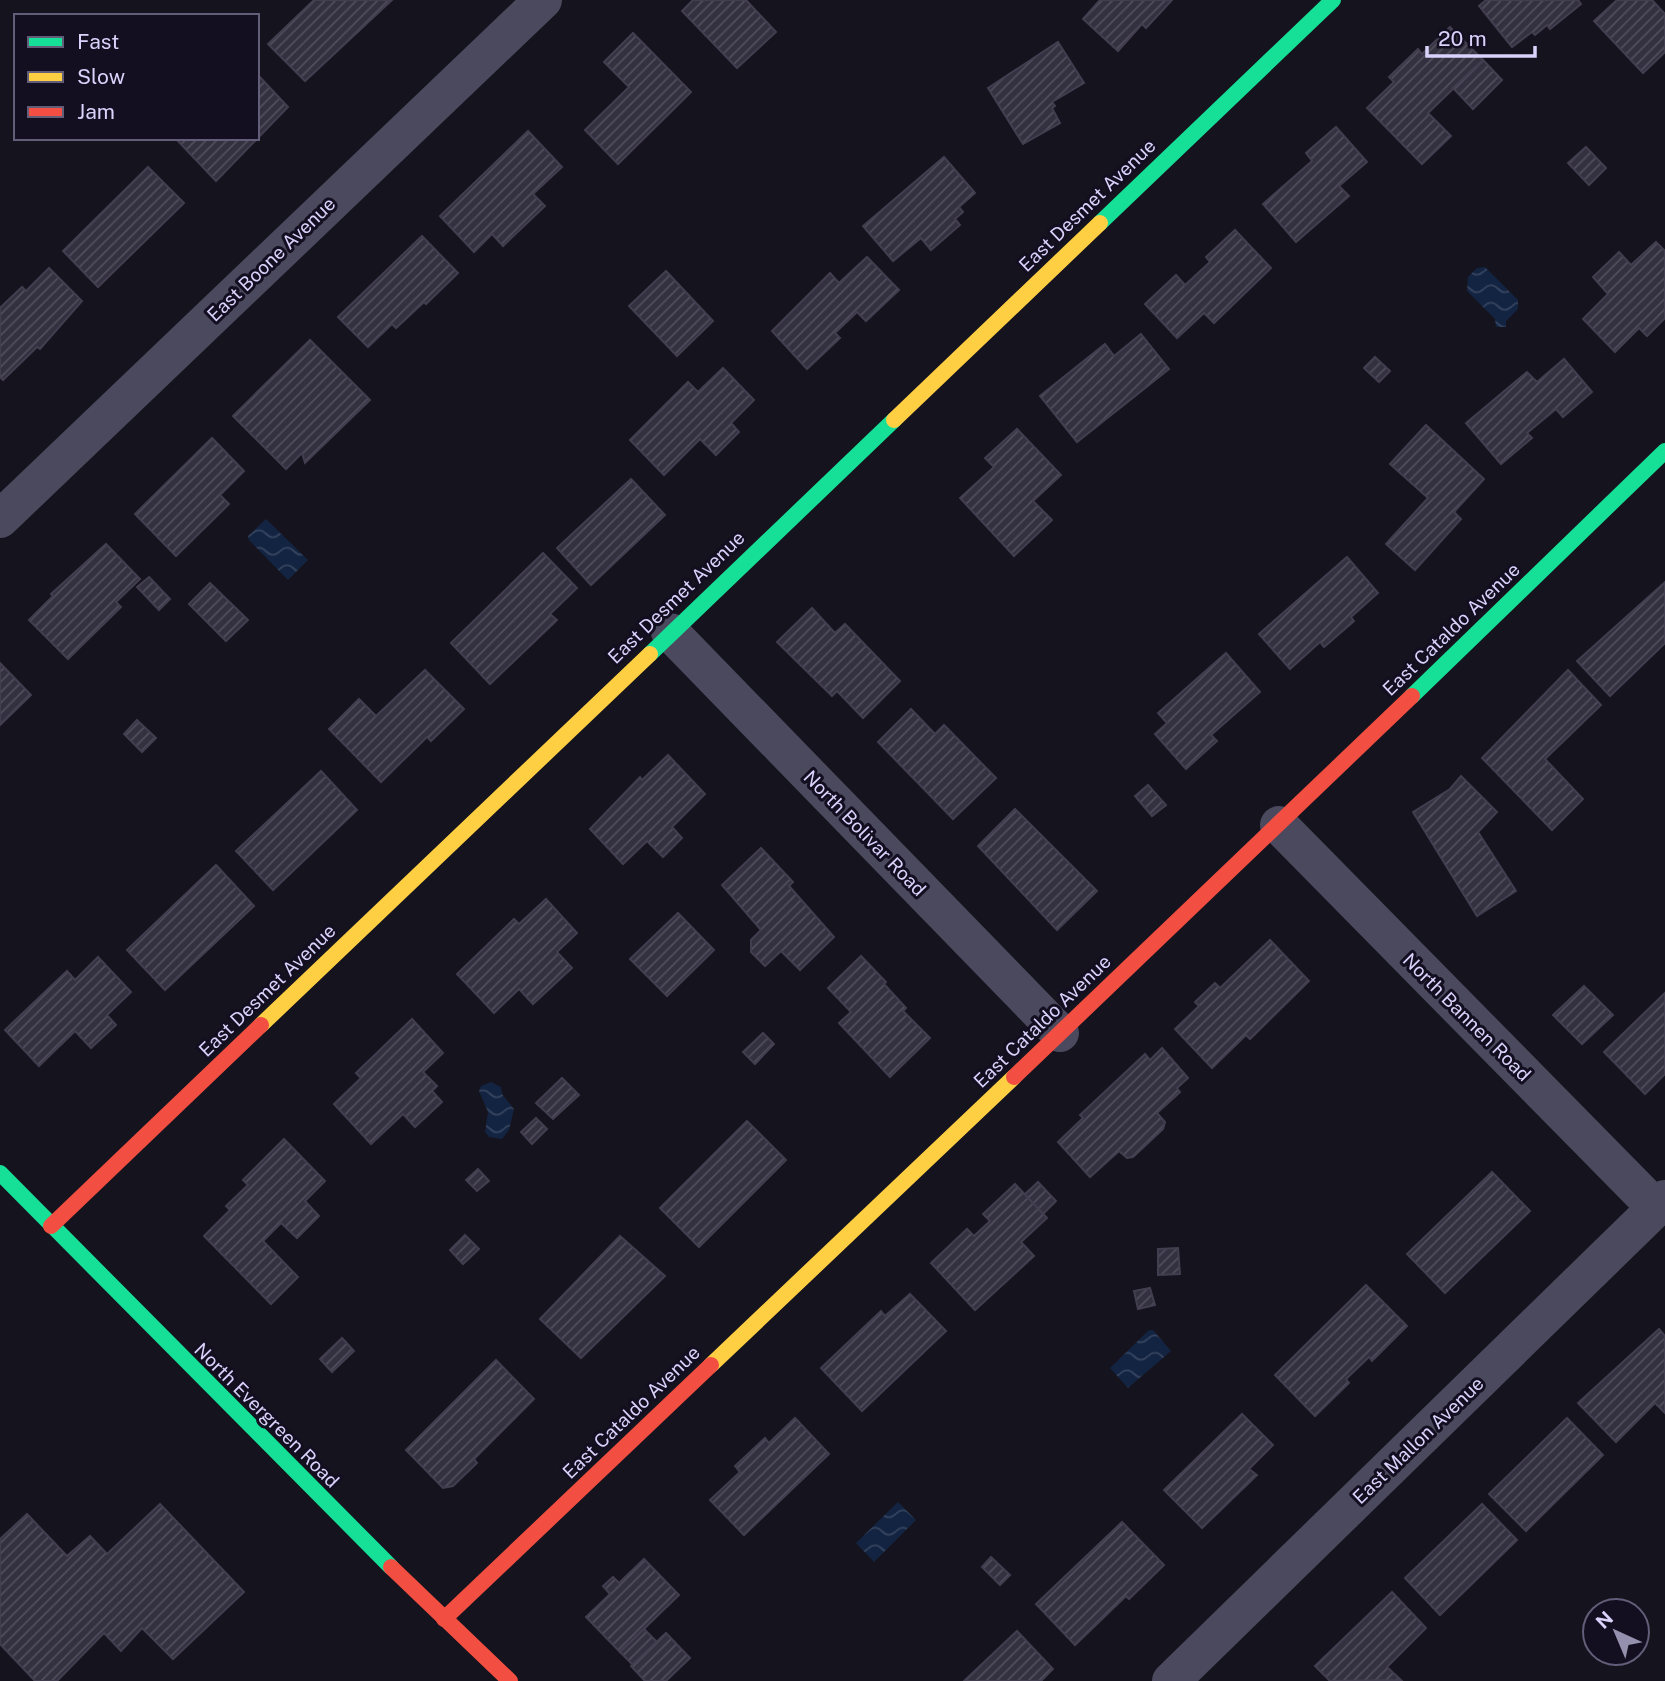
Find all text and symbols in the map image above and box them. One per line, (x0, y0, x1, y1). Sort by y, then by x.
legend (14, 14, 259, 140)
scale bar (1427, 14, 1536, 58)
text: 20 m (1438, 26, 1487, 51)
text: Fast (77, 29, 119, 54)
text: Slow (77, 64, 125, 89)
text: Jam (77, 99, 115, 124)
street label: East Desmet Avenue (1014, 134, 1160, 276)
street label: East Boone Avenue (202, 192, 340, 326)
street label: East Desmet Avenue (603, 526, 749, 668)
street label: East Cataldo Avenue (1378, 558, 1524, 700)
street label: North Bolivar Road (799, 766, 931, 900)
street label: East Desmet Avenue (194, 919, 340, 1061)
street label: North Bannen Road (1399, 949, 1535, 1085)
street label: East Cataldo Avenue (969, 950, 1115, 1092)
street label: North Evergreen Road (190, 1338, 344, 1492)
street label: East Cataldo Avenue (558, 1341, 704, 1483)
street label: East Mallon Avenue (1348, 1372, 1488, 1508)
north arrow (1581, 1597, 1651, 1667)
text: N (1591, 1607, 1617, 1633)

